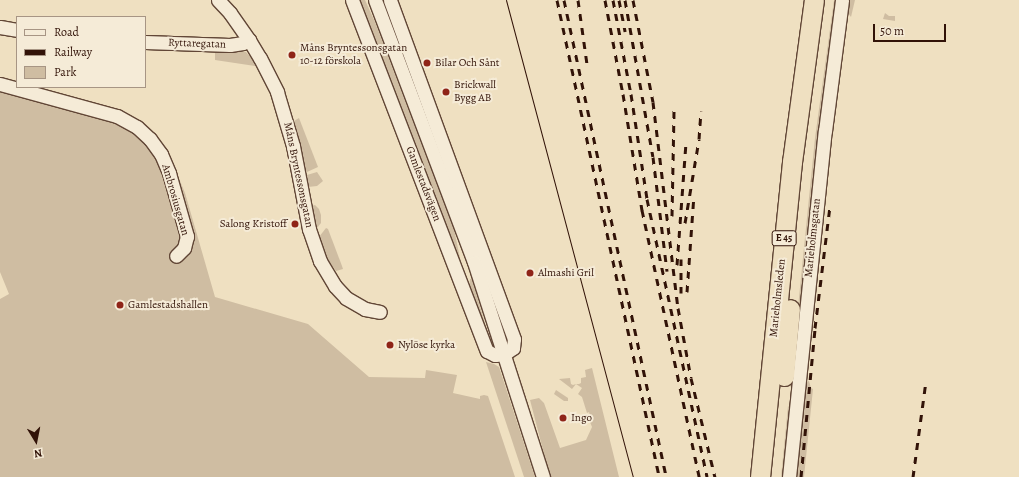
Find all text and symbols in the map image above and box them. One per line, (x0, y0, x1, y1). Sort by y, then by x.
legend (16, 16, 146, 88)
scale bar (875, 16, 948, 42)
text: 50 m (880, 23, 904, 39)
text: Road (54, 24, 79, 40)
street label: Ryttaregatan (168, 36, 226, 52)
place label: Måns Bryntessonsgatan 10-12 förskola (300, 42, 407, 68)
text: Railway (54, 44, 92, 60)
marker: Måns Bryntessonsgatan 10-12 förskola (287, 50, 297, 60)
place label: Bilar Och Sånt (435, 56, 499, 70)
marker: Bilar Och Sånt (422, 58, 432, 68)
text: Park (54, 64, 77, 80)
place label: Brickwall Bygg AB (454, 79, 496, 105)
marker: Brickwall Bygg AB (441, 87, 451, 97)
street label: Måns Bryntessonsgatan (280, 121, 316, 229)
street label: Gamlestadsvägen (403, 145, 443, 223)
street label: Ambrosiusgatan (158, 163, 192, 237)
street label: Marieholmsgatan (802, 198, 824, 278)
place label: Salong Kristoff (220, 217, 287, 231)
marker: Salong Kristoff (290, 219, 300, 229)
road number: E 45 (771, 230, 797, 246)
street label: Marieholmsleden (767, 258, 789, 338)
place label: Almashi Gril (538, 266, 594, 280)
marker: Almashi Gril (525, 268, 535, 278)
place label: Gamlestadshallen (128, 298, 208, 312)
marker: Gamlestadshallen (115, 300, 125, 310)
place label: Nylöse kyrka (398, 338, 455, 352)
marker: Nylöse kyrka (385, 340, 395, 350)
place label: Ingo (571, 411, 592, 425)
marker: Ingo (558, 413, 568, 423)
north arrow (16, 421, 56, 461)
text: N (33, 445, 43, 461)

